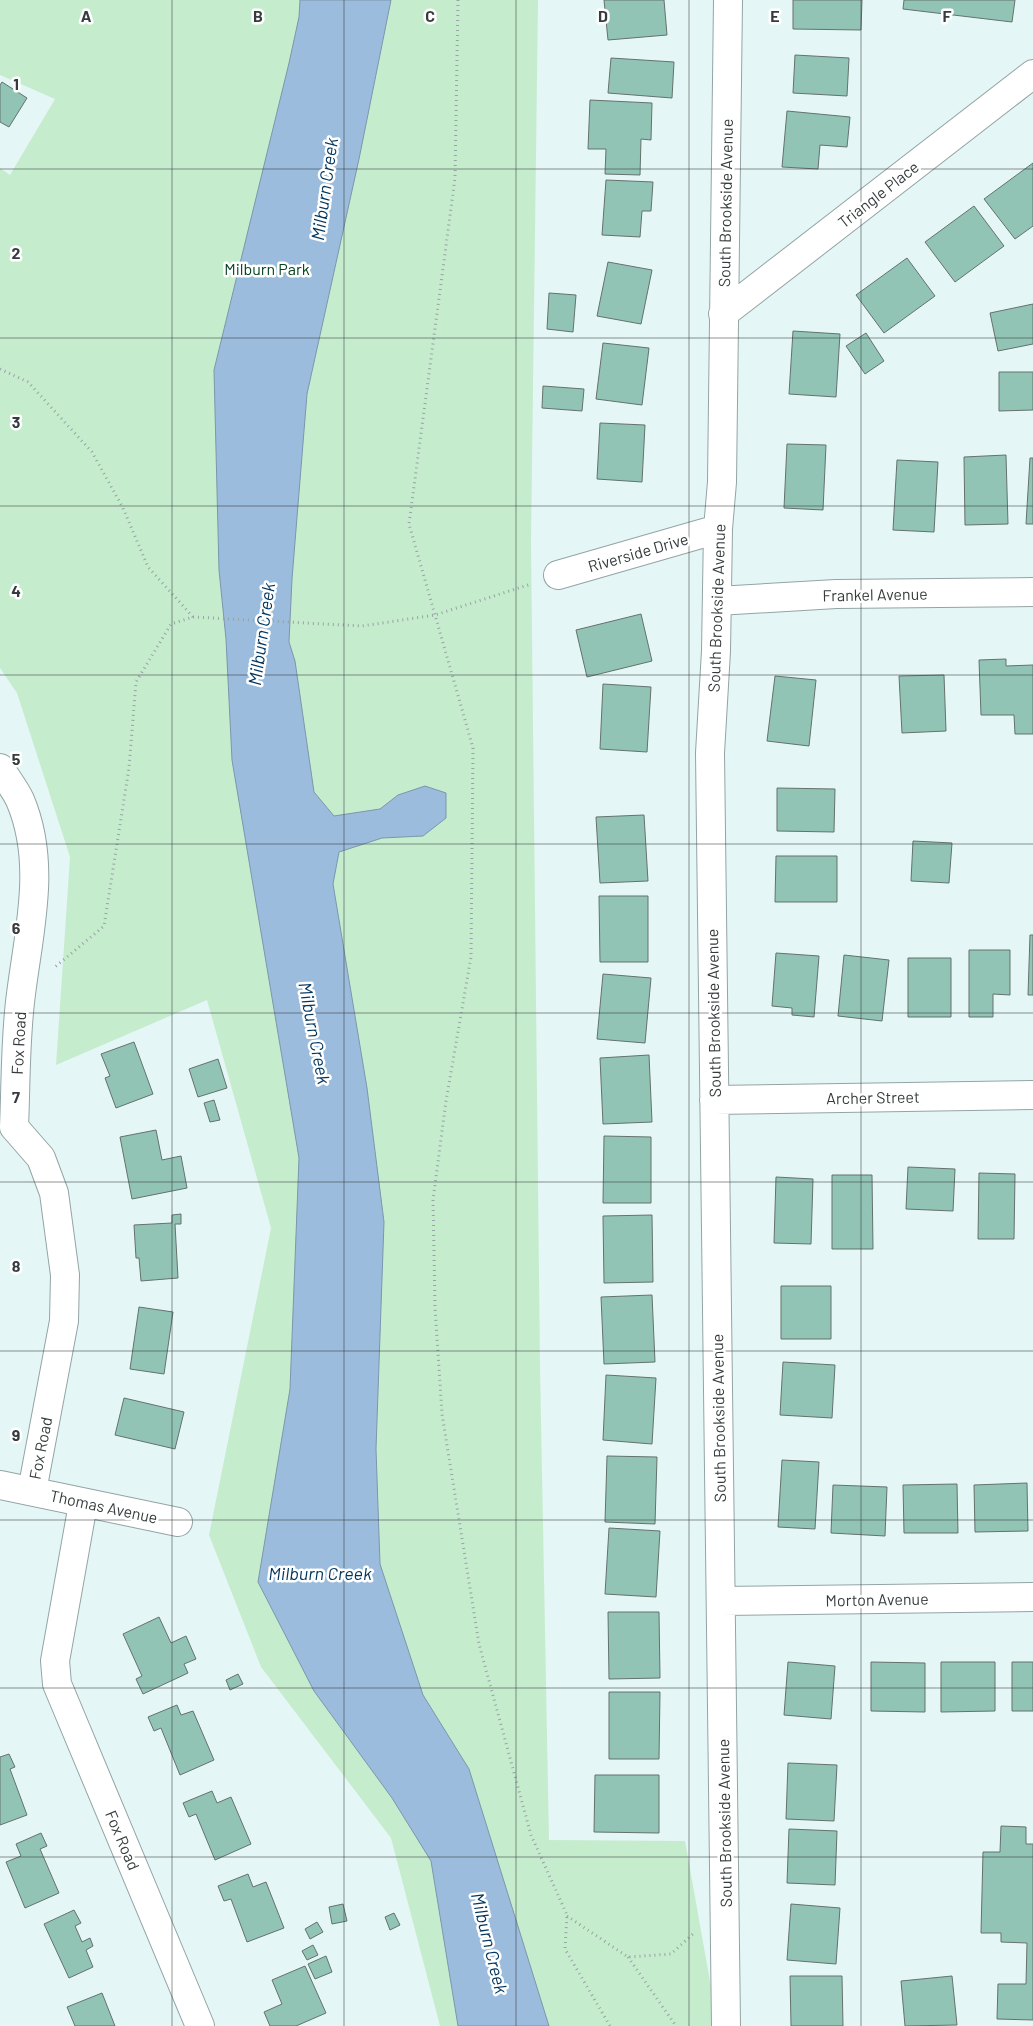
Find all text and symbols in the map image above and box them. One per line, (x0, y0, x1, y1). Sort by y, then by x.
text: A (81, 6, 92, 25)
text: B (253, 6, 263, 25)
text: C (425, 6, 435, 25)
text: D (598, 6, 608, 25)
text: E (770, 6, 780, 25)
text: F (943, 6, 952, 25)
text: 1 (13, 74, 19, 93)
street label: South Brookside Avenue (714, 119, 736, 287)
water label: Milburn Creek (306, 136, 342, 242)
street label: Triangle Place (834, 157, 922, 231)
text: 2 (12, 243, 21, 262)
park label: Milburn Park (224, 259, 310, 278)
text: 3 (12, 412, 20, 431)
street label: South Brookside Avenue (704, 523, 728, 693)
street label: Riverside Drive (586, 529, 690, 575)
text: 4 (11, 581, 21, 600)
water label: Milburn Creek (243, 581, 279, 687)
street label: Frankel Avenue (822, 584, 928, 604)
text: 5 (12, 749, 21, 768)
text: 6 (12, 918, 21, 937)
street label: South Brookside Avenue (702, 929, 724, 1097)
water label: Milburn Creek (294, 980, 336, 1086)
street label: Fox Road (7, 1011, 29, 1075)
text: 7 (12, 1087, 20, 1106)
street label: Archer Street (826, 1087, 920, 1107)
text: 8 (12, 1256, 21, 1275)
street label: South Brookside Avenue (707, 1334, 729, 1502)
street label: Fox Road (25, 1415, 55, 1481)
text: 9 (12, 1425, 20, 1444)
street label: Thomas Avenue (48, 1485, 160, 1527)
water label: Milburn Creek (268, 1562, 372, 1584)
street label: Morton Avenue (825, 1589, 929, 1609)
street label: South Brookside Avenue (713, 1739, 735, 1907)
street label: Fox Road (102, 1807, 144, 1873)
water label: Milburn Creek (467, 1890, 513, 1996)

